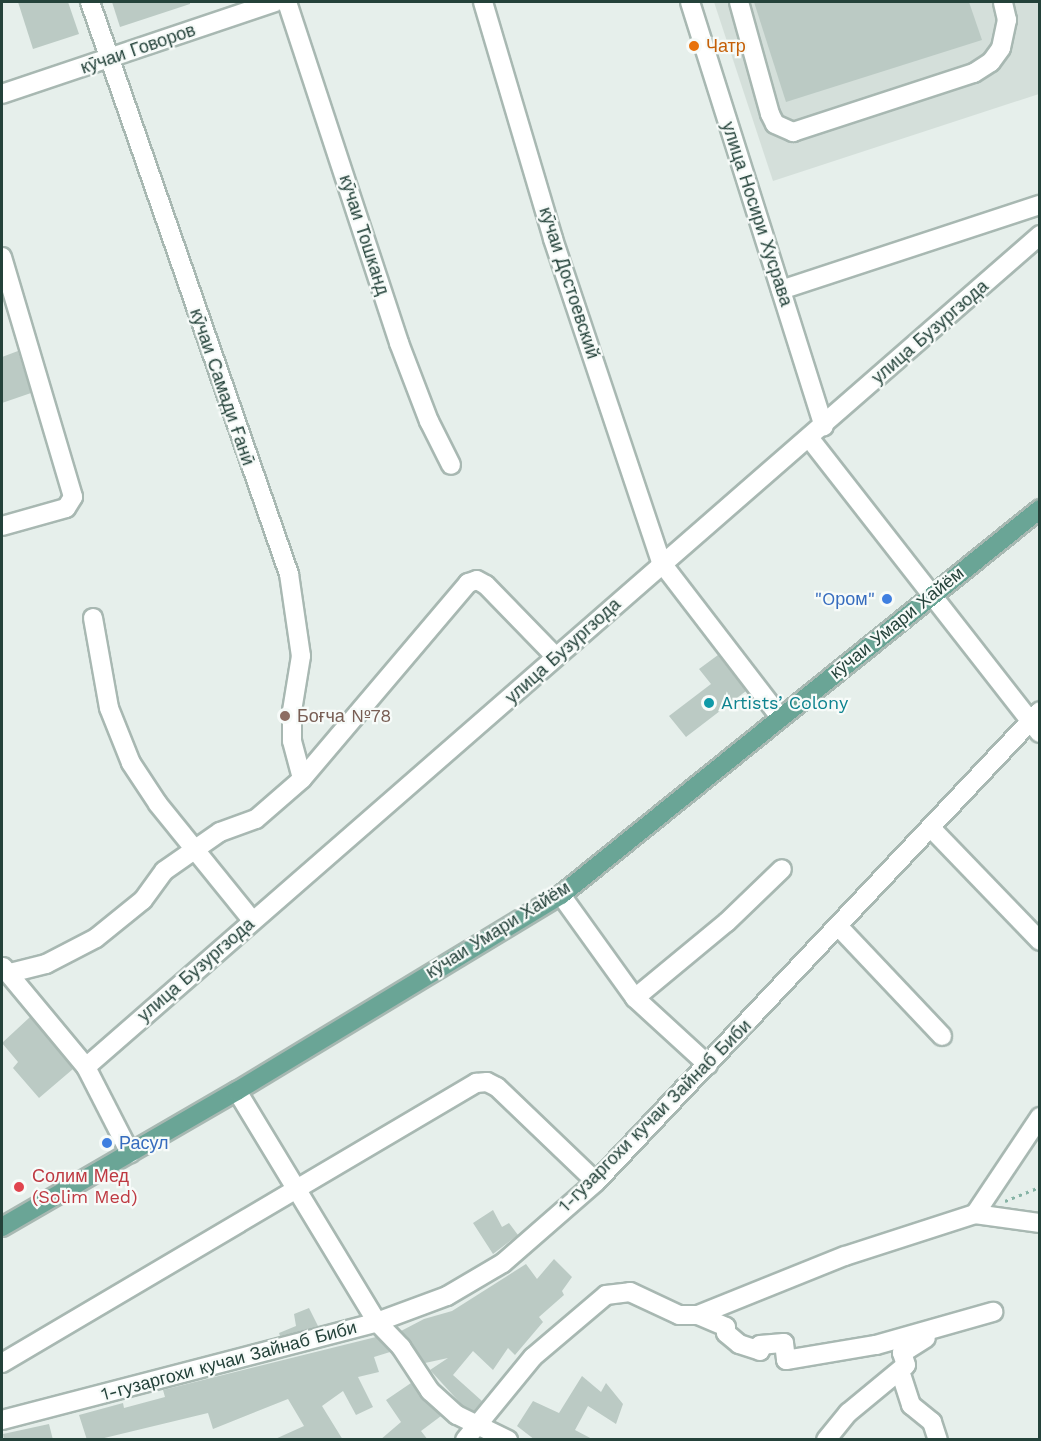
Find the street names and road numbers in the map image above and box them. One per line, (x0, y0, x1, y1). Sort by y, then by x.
street label: кӯчаи Говоров (78, 19, 198, 79)
street label: улица Носири Хусрава (717, 119, 797, 309)
street label: кӯчаи Тошканд (334, 172, 394, 298)
street label: кӯчаи Достоевский (534, 204, 604, 362)
street label: улица Бузургзода (867, 275, 993, 389)
street label: кӯчаи Самади Ғанӣ (185, 306, 259, 468)
street label: кӯчаи Умари Хайём (826, 562, 968, 684)
street label: улица Бузургзода (501, 594, 625, 708)
street label: кӯчаи Умари Хайём (422, 877, 574, 983)
street label: улица Бузургзода (133, 913, 259, 1027)
street label: 1-гузаргохи кучаи Зайнаб Биби (554, 1015, 756, 1217)
street label: 1-гузаргохи кучаи Зайнаб Биби (99, 1316, 359, 1406)

